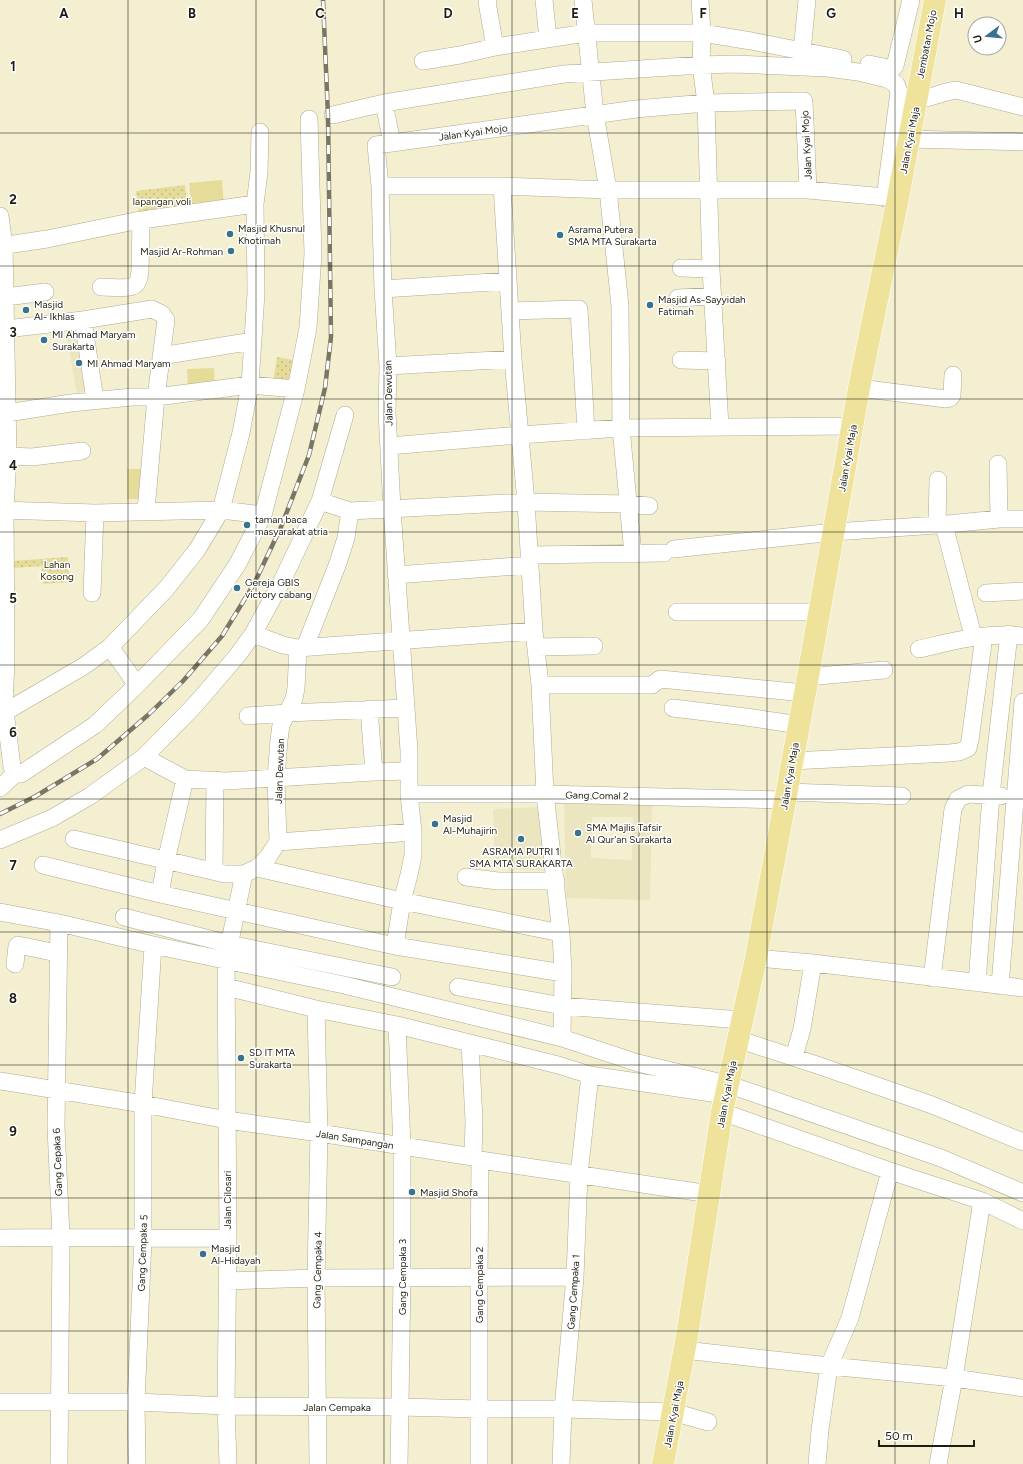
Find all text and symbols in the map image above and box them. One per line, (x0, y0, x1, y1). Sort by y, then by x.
text: A (59, 6, 69, 21)
text: B (188, 6, 196, 21)
text: C (315, 6, 325, 21)
text: D (443, 6, 453, 21)
text: E (571, 6, 579, 21)
text: F (699, 6, 707, 21)
text: G (826, 6, 836, 21)
text: H (954, 6, 964, 21)
street label: Jembatan Mojo (913, 8, 940, 80)
north arrow (967, 16, 1007, 56)
text: U (970, 33, 985, 44)
text: 1 (10, 59, 16, 74)
street label: Jalan Kyai Maja (897, 105, 922, 175)
street label: Jalan Kyai Mojo (798, 110, 815, 180)
street label: Jalan Kyai Mojo (438, 121, 509, 144)
text: 2 (9, 192, 17, 207)
park label: lapangan voli (133, 195, 191, 208)
place label: Masjid Khusnul Khotimah (238, 222, 305, 247)
place label: Asrama Putera SMA MTA Surakarta (568, 223, 657, 248)
marker: Masjid Khusnul Khotimah (225, 229, 235, 239)
marker: Asrama Putera SMA MTA Surakarta (555, 230, 565, 240)
place label: Masjid Ar-Rohman (140, 245, 223, 258)
marker: Masjid Ar-Rohman (226, 246, 236, 256)
place label: Masjid As-Sayyidah Fatimah (658, 293, 746, 318)
place label: Masjid Al- Ikhlas (34, 298, 75, 323)
marker: Masjid As-Sayyidah Fatimah (645, 300, 655, 310)
marker: Masjid Al- Ikhlas (21, 305, 31, 315)
text: 3 (9, 325, 17, 340)
place label: MI Ahmad Maryam Surakarta (52, 328, 136, 353)
marker: MI Ahmad Maryam Surakarta (39, 335, 49, 345)
place label: MI Ahmad Maryam (87, 357, 171, 370)
marker: MI Ahmad Maryam (74, 358, 84, 368)
street label: Jalan Dewutan (381, 360, 396, 426)
street label: Jalan Kyai Maja (835, 423, 860, 493)
text: 4 (9, 458, 17, 473)
place label: taman baca masyarakat atria (255, 513, 328, 538)
marker: taman baca masyarakat atria (242, 520, 252, 530)
park label: Lahan Kosong (40, 558, 74, 583)
place label: Gereja GBIS victory cabang (245, 576, 312, 601)
marker: Gereja GBIS victory cabang (232, 583, 242, 593)
text: 5 (9, 591, 17, 606)
text: 6 (9, 725, 17, 740)
street label: Jalan Dewutan (272, 738, 287, 804)
street label: Jalan Kyai Maja (777, 741, 802, 811)
street label: Gang Comal 2 (565, 788, 629, 803)
place label: Masjid Al-Muhajirin (443, 812, 498, 837)
marker: Masjid Al-Muhajirin (430, 819, 440, 829)
place label: SMA Majlis Tafsir Al Qur'an Surakarta (586, 821, 672, 846)
marker: SMA Majlis Tafsir Al Qur'an Surakarta (573, 828, 583, 838)
marker: ASRAMA PUTRI 1 SMA MTA SURAKARTA (516, 834, 526, 844)
place label: ASRAMA PUTRI 1 SMA MTA SURAKARTA (469, 845, 573, 870)
text: 7 (9, 858, 17, 873)
text: 8 (9, 991, 17, 1006)
place label: SD IT MTA Surakarta (249, 1046, 295, 1071)
marker: SD IT MTA Surakarta (236, 1053, 246, 1063)
street label: Jalan Kyai Maja (714, 1059, 739, 1129)
text: 9 (9, 1124, 17, 1139)
street label: Gang Cepaka 6 (50, 1127, 65, 1196)
street label: Jalan Sampangan (315, 1127, 395, 1152)
street label: Jalan Cilosari (221, 1171, 234, 1229)
place label: Masjid Shofa (420, 1186, 478, 1199)
marker: Masjid Shofa (407, 1187, 417, 1197)
street label: Gang Cempaka 5 (135, 1214, 150, 1292)
street label: Gang Cempaka 4 (310, 1231, 325, 1309)
street label: Gang Cempaka 3 (396, 1239, 409, 1315)
place label: Masjid Al-Hidayah (211, 1242, 261, 1267)
street label: Gang Cempaka 2 (473, 1247, 486, 1323)
marker: Masjid Al-Hidayah (198, 1249, 208, 1259)
street label: Gang Cempaka 1 (564, 1254, 583, 1330)
street label: Jalan Kyai Maja (661, 1379, 686, 1449)
street label: Jalan Cempaka (303, 1401, 371, 1414)
scale bar (879, 1422, 974, 1448)
text: 50 m (885, 1429, 913, 1443)

